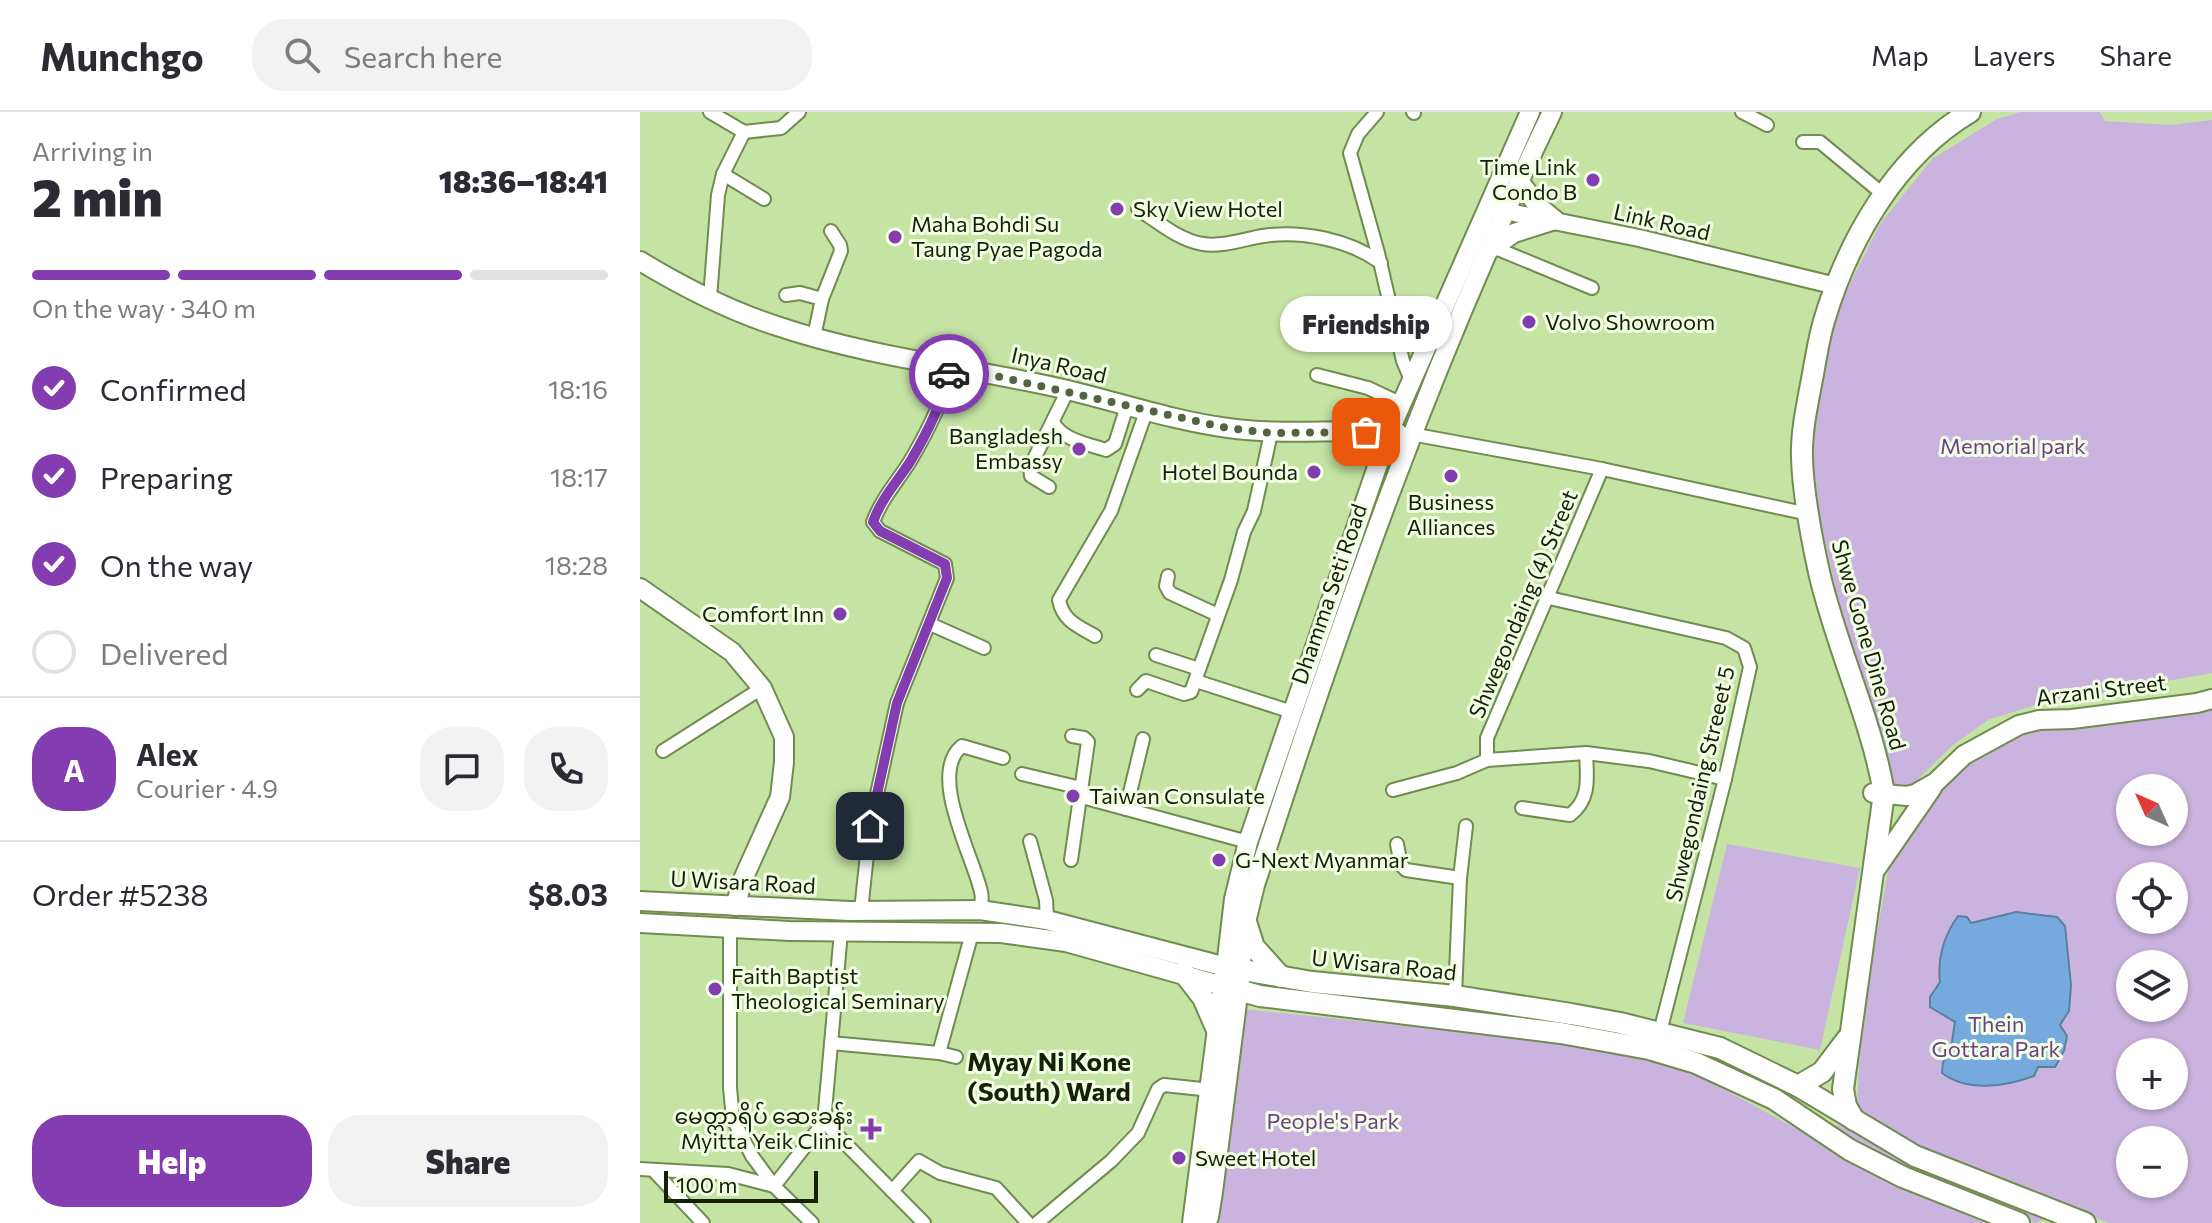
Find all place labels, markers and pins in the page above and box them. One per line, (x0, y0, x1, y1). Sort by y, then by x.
place label: Time Link Condo B (1479, 153, 1577, 205)
marker: Time Link Condo B (1584, 171, 1602, 189)
place label: Sky View Hotel (1133, 195, 1283, 222)
marker: Sky View Hotel (1108, 200, 1126, 218)
place label: Maha Bohdi Su Taung Pyae Pagoda (911, 210, 1102, 262)
marker: Maha Bohdi Su Taung Pyae Pagoda (886, 228, 904, 246)
callout: Friendship (1280, 296, 1452, 352)
place label: Volvo Showroom (1545, 308, 1715, 335)
marker: Volvo Showroom (1520, 313, 1538, 331)
pin (1332, 398, 1400, 466)
place label: Bangladesh Embassy (949, 422, 1063, 474)
marker: Bangladesh Embassy (1070, 440, 1088, 458)
place label: Hotel Bounda (1162, 458, 1298, 485)
marker: Hotel Bounda (1305, 463, 1323, 481)
marker: Business Alliances (1442, 467, 1460, 485)
place label: Business Alliances (1407, 488, 1495, 540)
place label: Comfort Inn (702, 600, 824, 627)
marker: Comfort Inn (831, 605, 849, 623)
place label: Taiwan Consulate (1089, 782, 1265, 809)
marker: Taiwan Consulate (1064, 787, 1082, 805)
pin (836, 792, 904, 860)
place label: G-Next Myanmar (1235, 846, 1409, 873)
marker: G-Next Myanmar (1210, 851, 1228, 869)
place label: Faith Baptist Theological Seminary (731, 962, 945, 1014)
marker: Faith Baptist Theological Seminary (706, 980, 724, 998)
place label: မေတ္တာရိပ် ဆေးခန်း Myitta Yeik Clinic (675, 1101, 853, 1154)
marker: မေတ္တာရိပ် ဆေးခန်း Myitta Yeik Clinic (860, 1118, 882, 1140)
place label: Sweet Hotel (1195, 1144, 1316, 1171)
marker: Sweet Hotel (1170, 1149, 1188, 1167)

